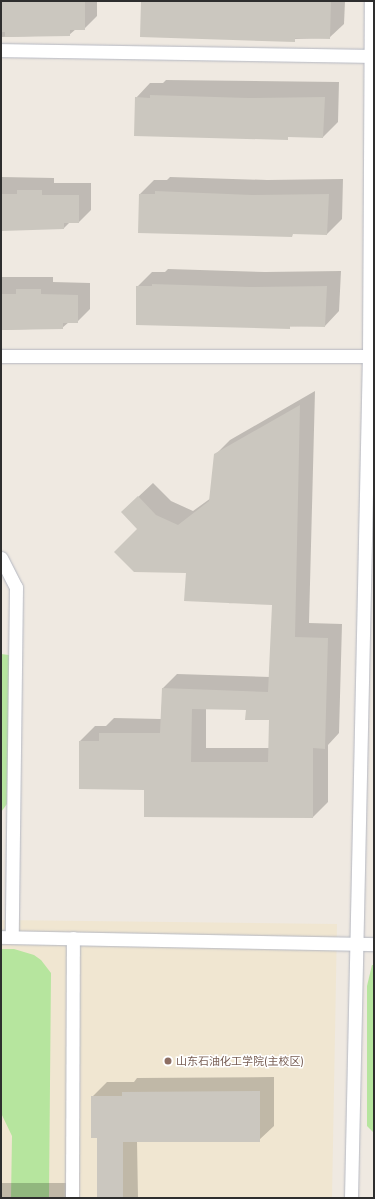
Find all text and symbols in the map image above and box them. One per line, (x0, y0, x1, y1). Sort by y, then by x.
place label: 山东石油化工学院(主校区) (176, 1054, 304, 1068)
marker: 山东石油化工学院(主校区) (163, 1056, 173, 1066)

